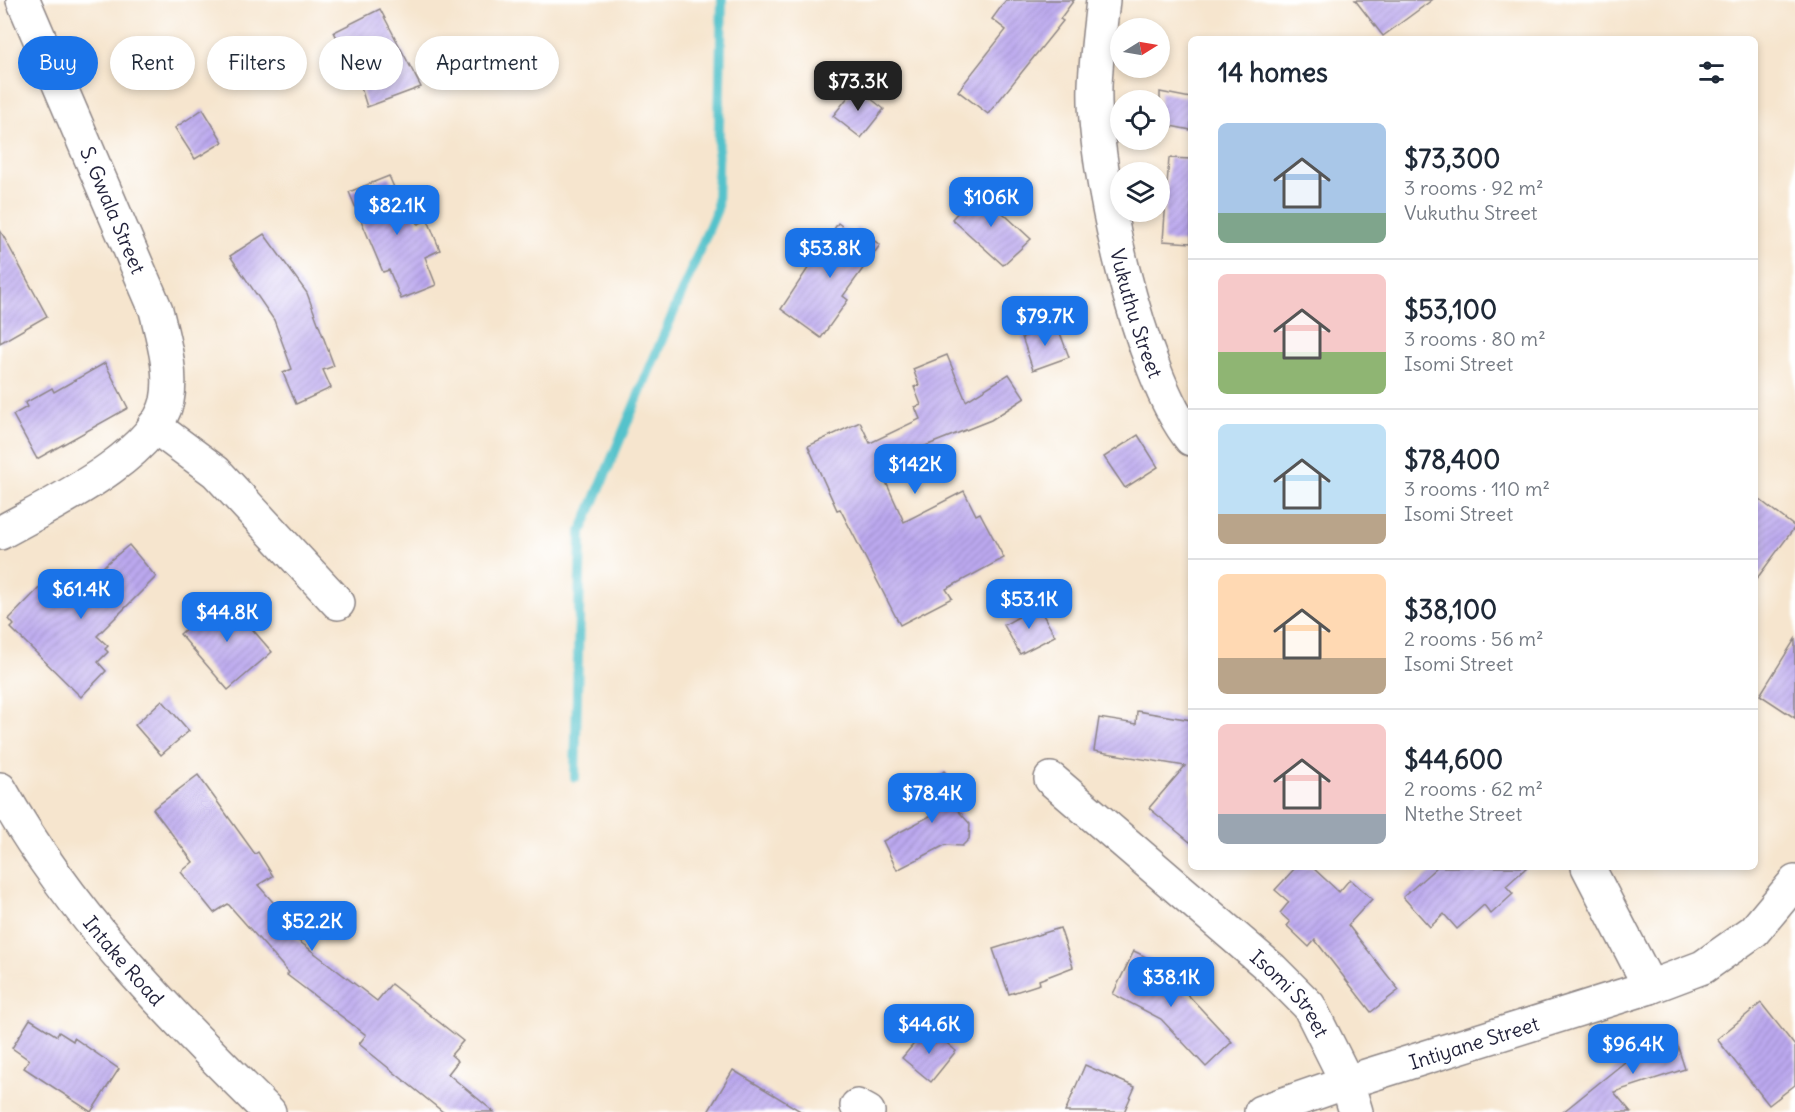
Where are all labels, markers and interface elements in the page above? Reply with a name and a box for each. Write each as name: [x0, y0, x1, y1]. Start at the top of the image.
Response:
north arrow: [1110, 18, 1170, 78]
map controls: [1110, 18, 1170, 222]
chip: Buy: [18, 36, 98, 90]
chip: Rent: [110, 36, 195, 90]
chip: Filters: [207, 36, 307, 90]
chip: New: [319, 36, 403, 90]
chip: Apartment: [415, 36, 559, 90]
text: 14 homes: [1218, 56, 1328, 89]
icon: filters: [1695, 56, 1728, 89]
pin: $73.3K: [809, 61, 907, 112]
text: $73.3K: [828, 68, 888, 93]
button: locate: [1110, 90, 1170, 150]
text: $73,300: [1404, 142, 1500, 175]
street label: S. Gwala Street: [75, 143, 151, 278]
icon: home: [1266, 147, 1338, 219]
button: layers: [1110, 162, 1170, 222]
text: 3 rooms · 92 m²: [1404, 175, 1543, 200]
pin: $106K: [949, 177, 1033, 228]
text: $106K: [963, 184, 1019, 209]
pin: $82.1K: [348, 185, 446, 236]
text: $82.1K: [368, 192, 426, 217]
text: Vukuthu Street: [1404, 200, 1537, 225]
pin: $53.8K: [781, 228, 879, 279]
text: $53.8K: [799, 235, 861, 260]
street label: Vukuthu Street: [1106, 246, 1169, 381]
text: $53,100: [1404, 293, 1497, 326]
pin: $79.7K: [996, 296, 1094, 347]
icon: home: [1266, 298, 1338, 370]
text: $79.7K: [1016, 303, 1074, 328]
text: 3 rooms · 80 m²: [1404, 326, 1546, 351]
text: Isomi Street: [1404, 351, 1513, 376]
text: $78,400: [1404, 443, 1500, 476]
pin: $142K: [873, 444, 957, 495]
icon: home: [1266, 448, 1338, 520]
text: $142K: [888, 451, 942, 476]
text: 3 rooms · 110 m²: [1404, 476, 1550, 501]
text: Isomi Street: [1404, 501, 1513, 526]
pin: $61.4K: [32, 569, 130, 620]
text: $61.4K: [52, 576, 110, 601]
pin: $53.1K: [980, 579, 1078, 630]
text: $53.1K: [1000, 586, 1058, 611]
pin: $44.8K: [178, 592, 276, 643]
text: $38,100: [1404, 593, 1497, 626]
icon: home: [1266, 598, 1338, 670]
text: $44.8K: [196, 599, 258, 624]
text: 2 rooms · 56 m²: [1404, 626, 1544, 651]
text: Isomi Street: [1404, 651, 1513, 676]
text: $44,600: [1404, 743, 1503, 776]
icon: home: [1266, 748, 1338, 820]
pin: $78.4K: [883, 773, 981, 824]
text: 2 rooms · 62 m²: [1404, 776, 1543, 801]
text: $78.4K: [902, 780, 962, 805]
text: Ntethe Street: [1404, 801, 1522, 826]
pin: $52.2K: [263, 901, 361, 952]
text: $52.2K: [282, 908, 343, 933]
street label: Intake Road: [78, 910, 170, 1011]
street label: Isomi Street: [1246, 944, 1335, 1041]
pin: $38.1K: [1122, 957, 1220, 1008]
text: $38.1K: [1142, 964, 1200, 989]
pin: $44.6K: [880, 1004, 978, 1055]
street label: Intiyane Street: [1406, 1010, 1542, 1074]
text: $44.6K: [898, 1011, 960, 1036]
pin: $96.4K: [1584, 1024, 1682, 1075]
text: $96.4K: [1602, 1031, 1664, 1056]

